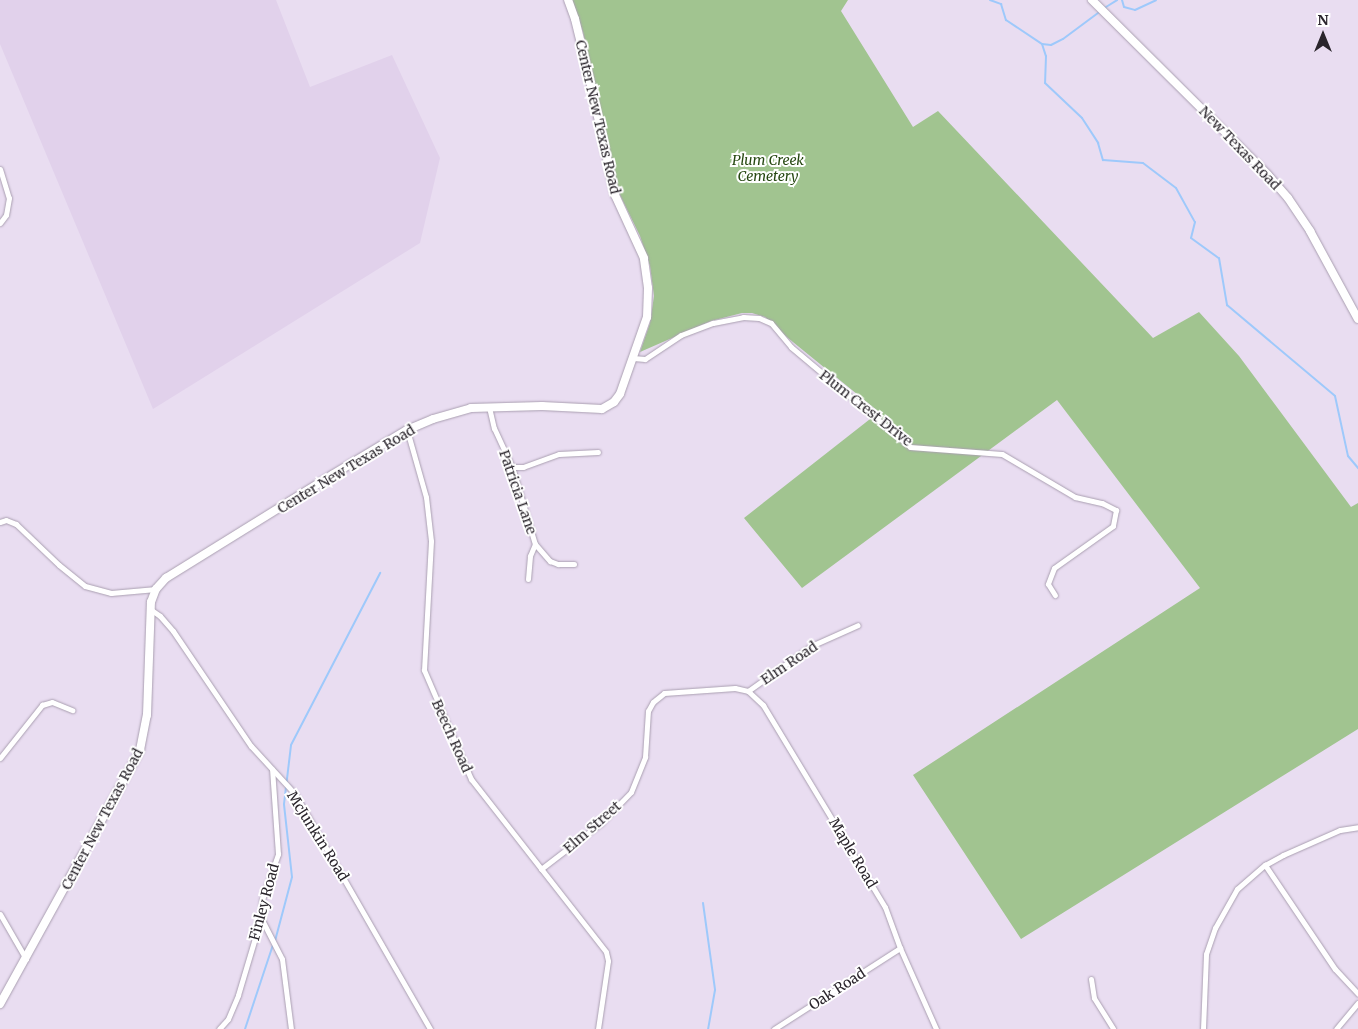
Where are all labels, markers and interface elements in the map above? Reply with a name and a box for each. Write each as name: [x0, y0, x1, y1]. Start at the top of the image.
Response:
north arrow: [1298, 10, 1348, 60]
text: N: [1317, 11, 1329, 29]
street label: Center New Texas Road: [572, 38, 624, 196]
street label: New Texas Road: [1196, 103, 1284, 193]
park label: Plum Creek Cemetery: [732, 152, 804, 184]
street label: Plum Crest Drive: [816, 367, 916, 449]
street label: Center New Texas Road: [274, 421, 418, 517]
street label: Patricia Lane: [496, 448, 540, 536]
street label: Elm Road: [758, 638, 820, 688]
street label: Beech Road: [428, 697, 476, 775]
street label: Center New Texas Road: [58, 746, 146, 892]
street label: McJunkin Road: [284, 788, 352, 884]
street label: Elm Street: [560, 797, 624, 857]
street label: Maple Road: [826, 815, 880, 891]
street label: Finley Road: [246, 862, 282, 942]
street label: Oak Road: [806, 965, 868, 1013]

